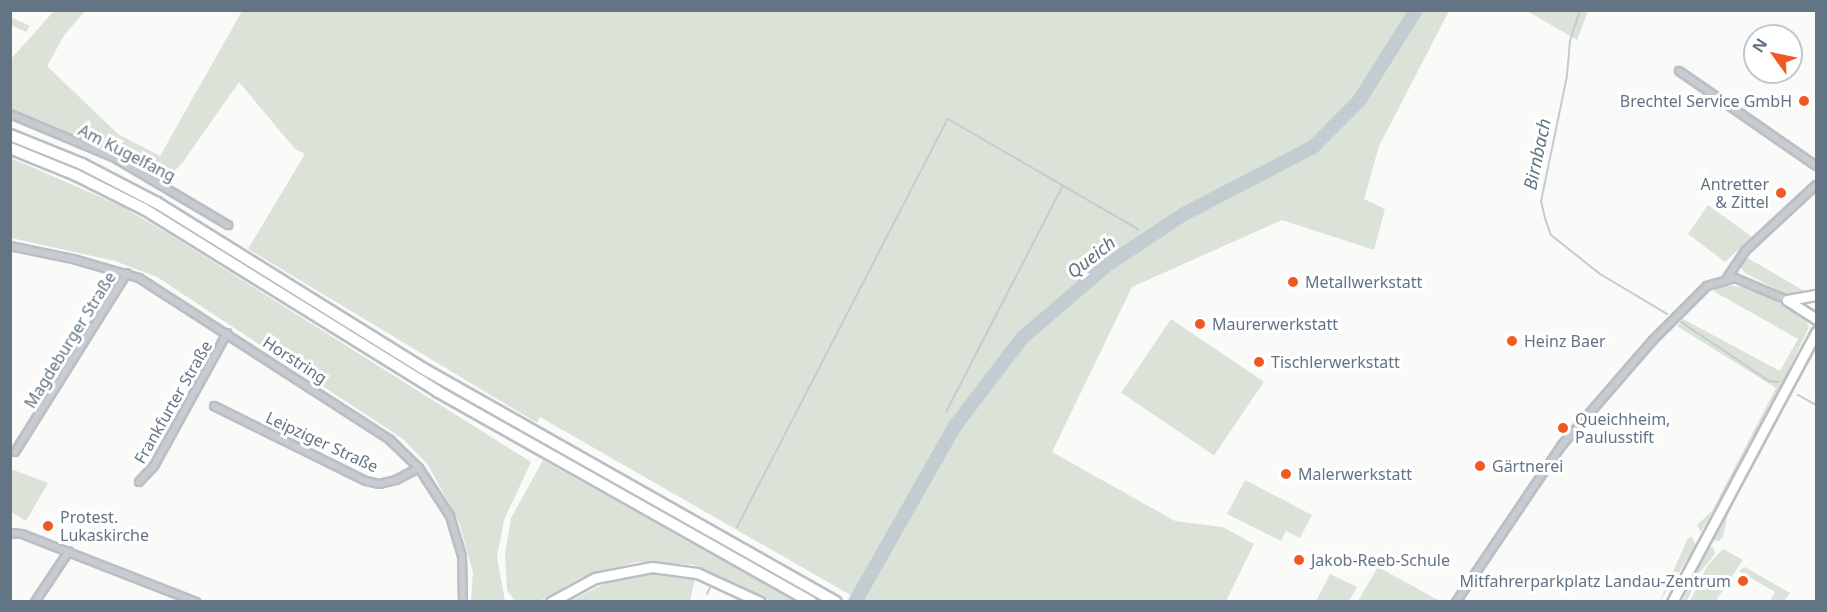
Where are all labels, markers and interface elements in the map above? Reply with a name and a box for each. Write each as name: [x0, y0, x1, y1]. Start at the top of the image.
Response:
north arrow: [1743, 24, 1803, 84]
text: N: [1747, 34, 1772, 57]
place label: Brechtel Service GmbH: [1620, 91, 1792, 111]
marker: Brechtel Service GmbH: [1797, 94, 1811, 108]
water label: Birnbach: [1519, 116, 1555, 192]
street label: Am Kugelfang: [75, 120, 179, 186]
place label: Antretter & Zittel: [1701, 174, 1769, 212]
marker: Antretter & Zittel: [1774, 186, 1788, 200]
water label: Queich: [1062, 231, 1120, 283]
street label: Magdeburger Straße: [20, 268, 120, 412]
place label: Metallwerkstatt: [1305, 272, 1422, 292]
marker: Metallwerkstatt: [1286, 275, 1300, 289]
place label: Maurerwerkstatt: [1212, 314, 1338, 334]
marker: Maurerwerkstatt: [1193, 317, 1207, 331]
place label: Heinz Baer: [1524, 331, 1606, 351]
street label: Horstring: [260, 332, 330, 388]
marker: Heinz Baer: [1505, 334, 1519, 348]
street label: Frankfurter Straße: [130, 337, 216, 467]
place label: Tischlerwerkstatt: [1271, 352, 1400, 372]
marker: Tischlerwerkstatt: [1252, 355, 1266, 369]
street label: Leipziger Straße: [263, 408, 381, 476]
place label: Queichheim, Paulusstift: [1575, 409, 1670, 447]
marker: Queichheim, Paulusstift: [1556, 421, 1570, 435]
place label: Gärtnerei: [1492, 456, 1563, 476]
marker: Gärtnerei: [1473, 459, 1487, 473]
place label: Malerwerkstatt: [1298, 464, 1412, 484]
marker: Malerwerkstatt: [1279, 467, 1293, 481]
place label: Protest. Lukaskirche: [60, 507, 149, 545]
marker: Protest. Lukaskirche: [41, 519, 55, 533]
place label: Jakob-Reeb-Schule: [1311, 550, 1450, 570]
marker: Jakob-Reeb-Schule: [1292, 553, 1306, 567]
place label: Mitfahrerparkplatz Landau-Zentrum: [1460, 571, 1731, 591]
marker: Mitfahrerparkplatz Landau-Zentrum: [1736, 574, 1750, 588]

